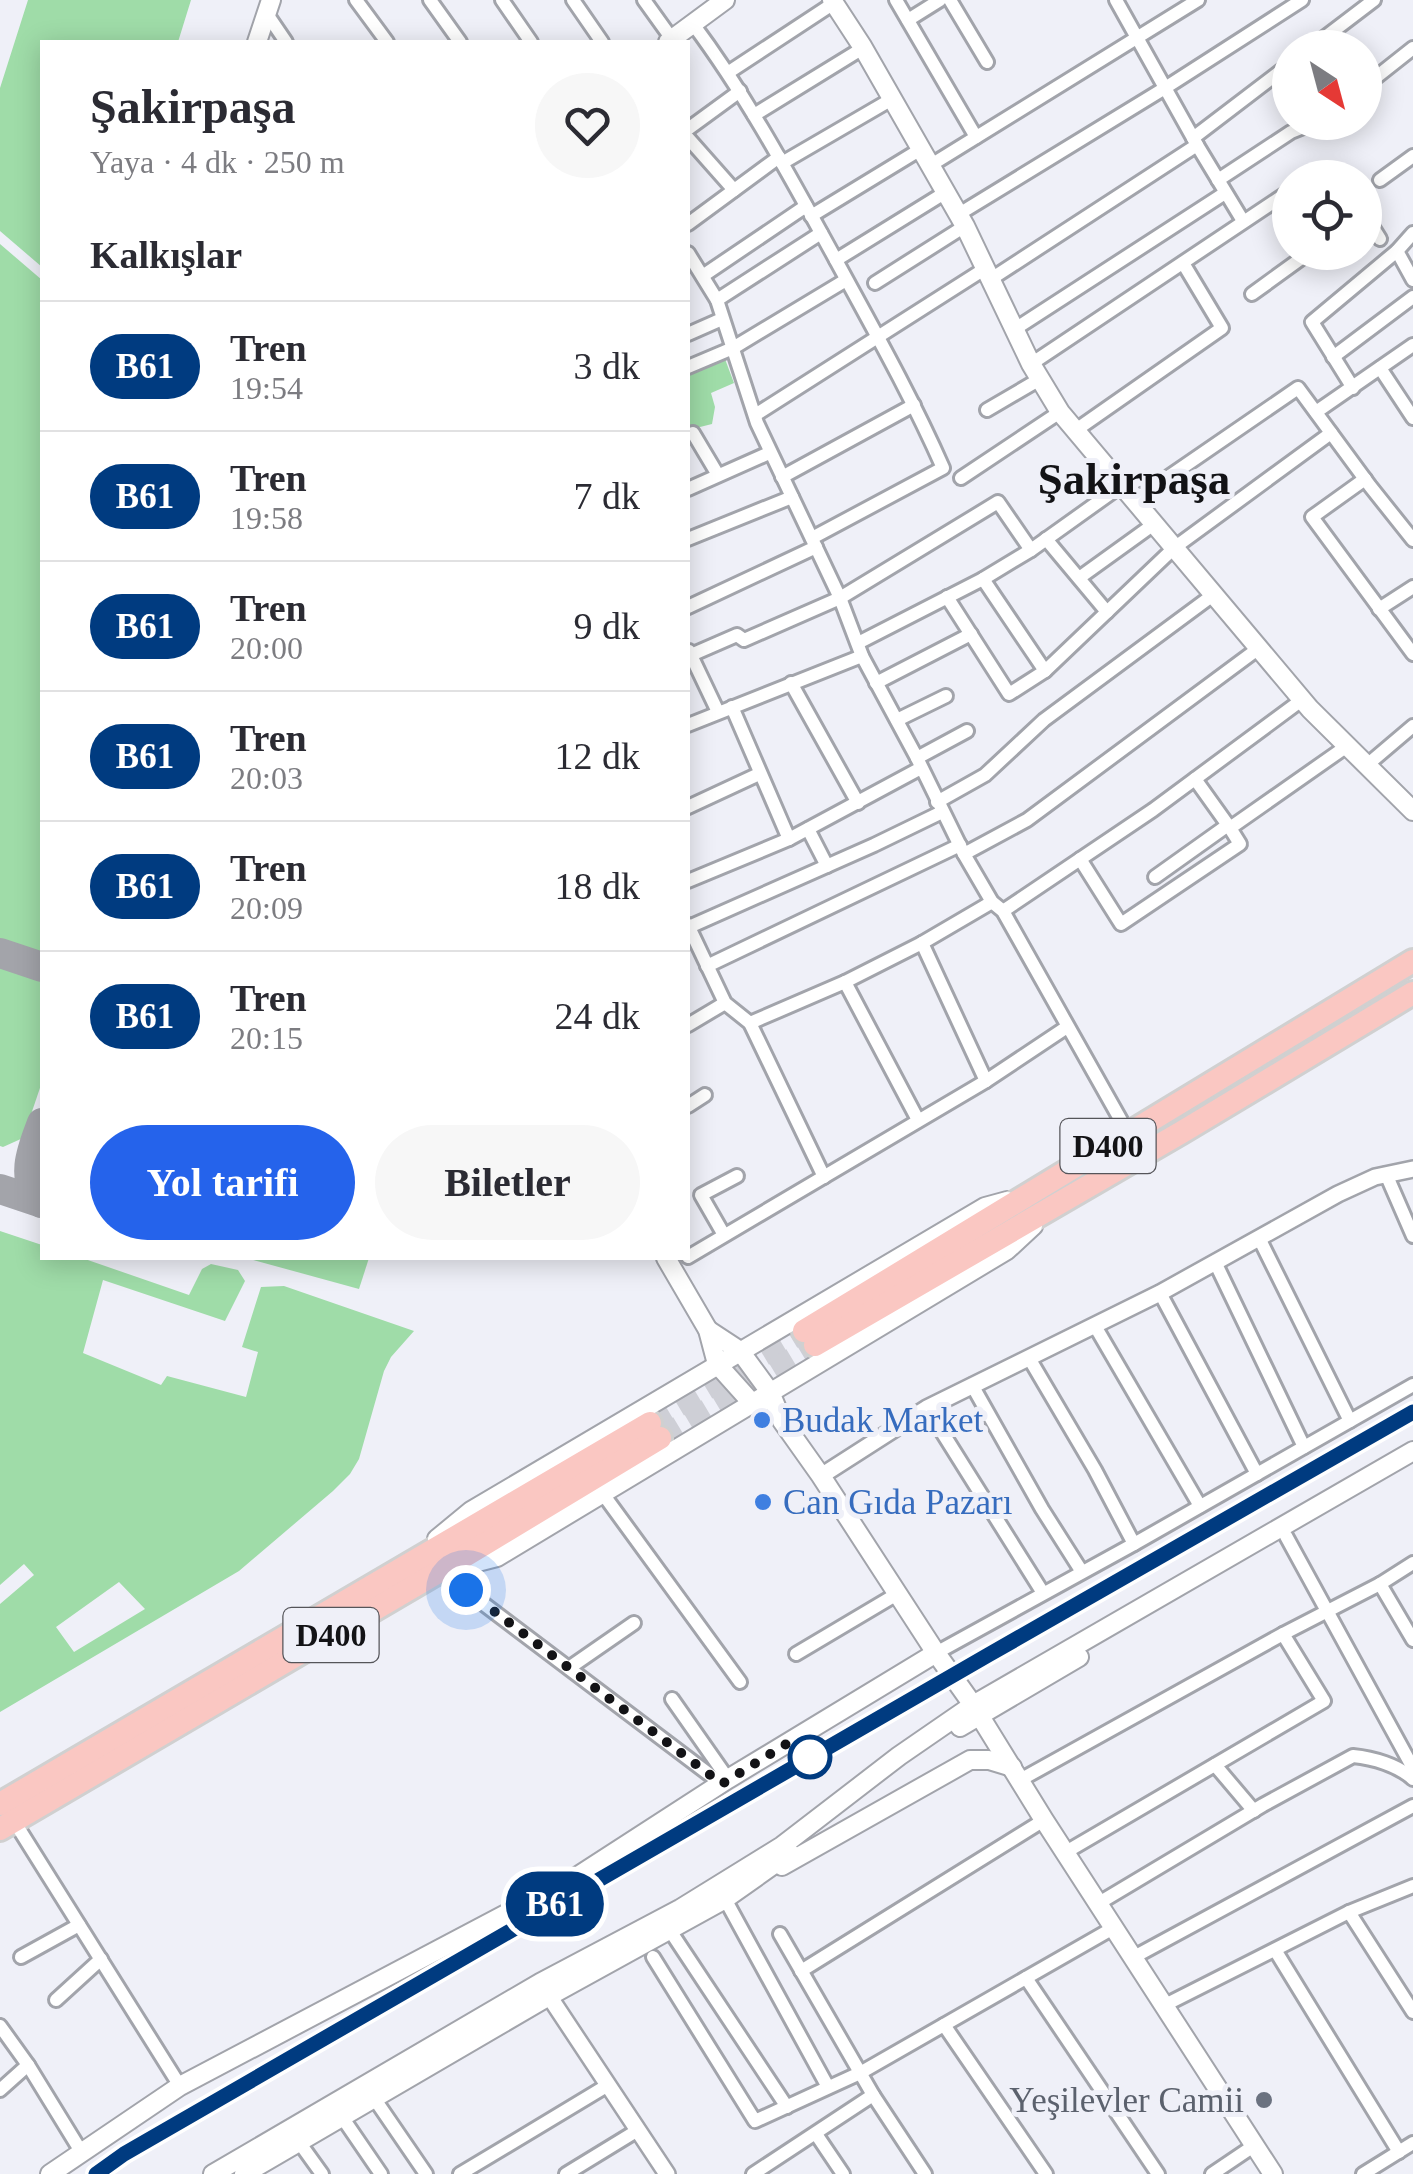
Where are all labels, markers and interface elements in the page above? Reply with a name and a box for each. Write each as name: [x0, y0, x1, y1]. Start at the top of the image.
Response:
north arrow: [1272, 30, 1382, 140]
map controls: [1272, 30, 1382, 270]
button: heart: [535, 73, 640, 178]
text: Şakirpaşa: [90, 80, 295, 133]
text: Yaya · 4 dk · 250 m: [90, 144, 345, 180]
button: locate: [1272, 160, 1382, 270]
text: Kalkışlar: [90, 234, 242, 276]
text: Tren: [230, 327, 307, 369]
text: 3 dk: [574, 345, 640, 387]
text: B61: [116, 347, 174, 386]
text: 19:54: [230, 370, 303, 406]
district label: Şakirpaşa: [1038, 454, 1230, 504]
text: Tren: [230, 457, 307, 499]
text: 7 dk: [574, 475, 640, 517]
text: B61: [116, 477, 174, 516]
text: 19:58: [230, 500, 303, 536]
text: Tren: [230, 587, 307, 629]
text: 9 dk: [574, 605, 640, 647]
text: B61: [116, 607, 174, 646]
text: 20:00: [230, 630, 303, 666]
text: Tren: [230, 717, 307, 759]
text: 12 dk: [555, 735, 640, 777]
text: B61: [116, 737, 174, 776]
text: 20:03: [230, 760, 303, 796]
text: Tren: [230, 847, 307, 889]
text: 18 dk: [555, 865, 640, 907]
text: B61: [116, 867, 174, 906]
text: 20:09: [230, 890, 303, 926]
text: Tren: [230, 977, 307, 1019]
text: 24 dk: [555, 995, 640, 1037]
text: B61: [116, 997, 174, 1036]
text: 20:15: [230, 1020, 303, 1056]
road number: D400: [1060, 1119, 1156, 1173]
button: Yol tarifi: [90, 1125, 355, 1240]
button: Biletler: [375, 1125, 640, 1240]
place label: Budak Market: [782, 1401, 983, 1440]
marker: Budak Market: [751, 1409, 773, 1431]
place label: Can Gıda Pazarı: [783, 1483, 1013, 1522]
marker: Can Gıda Pazarı: [752, 1491, 774, 1513]
your location: [441, 1565, 491, 1615]
road number: D400: [284, 1608, 378, 1662]
unlabelled marker: [789, 1736, 831, 1778]
line badge: B61: [498, 1872, 612, 1936]
text: B61: [526, 1885, 584, 1924]
place label: Yeşilevler Camii: [1009, 2081, 1244, 2120]
marker: Yeşilevler Camii: [1253, 2089, 1275, 2111]

